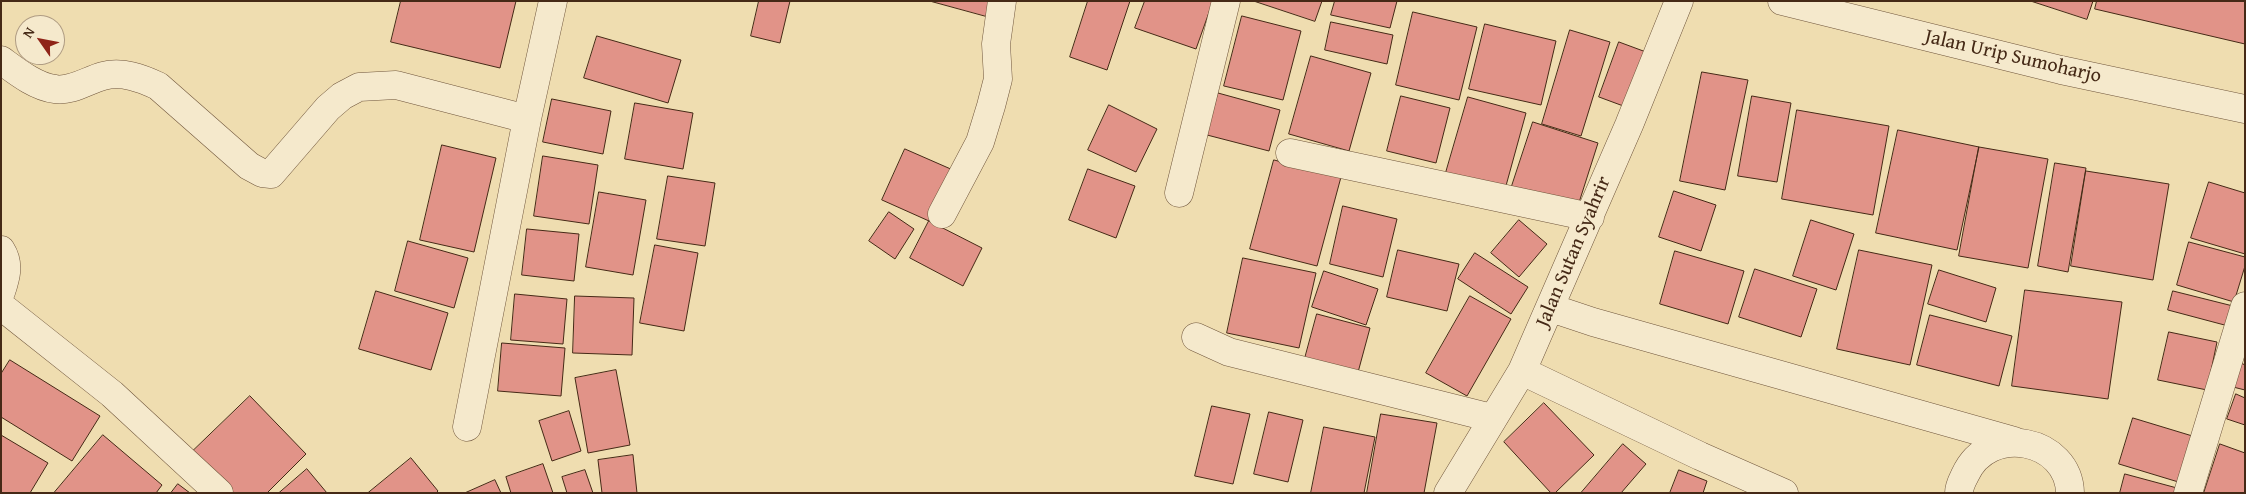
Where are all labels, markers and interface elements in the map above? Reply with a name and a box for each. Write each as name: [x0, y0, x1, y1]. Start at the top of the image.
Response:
north arrow: [15, 15, 65, 65]
text: N: [17, 23, 39, 42]
street label: Jalan Urip Sumoharjo: [1922, 25, 2104, 89]
street label: Jalan Sutan Syahrir: [1531, 173, 1617, 331]

